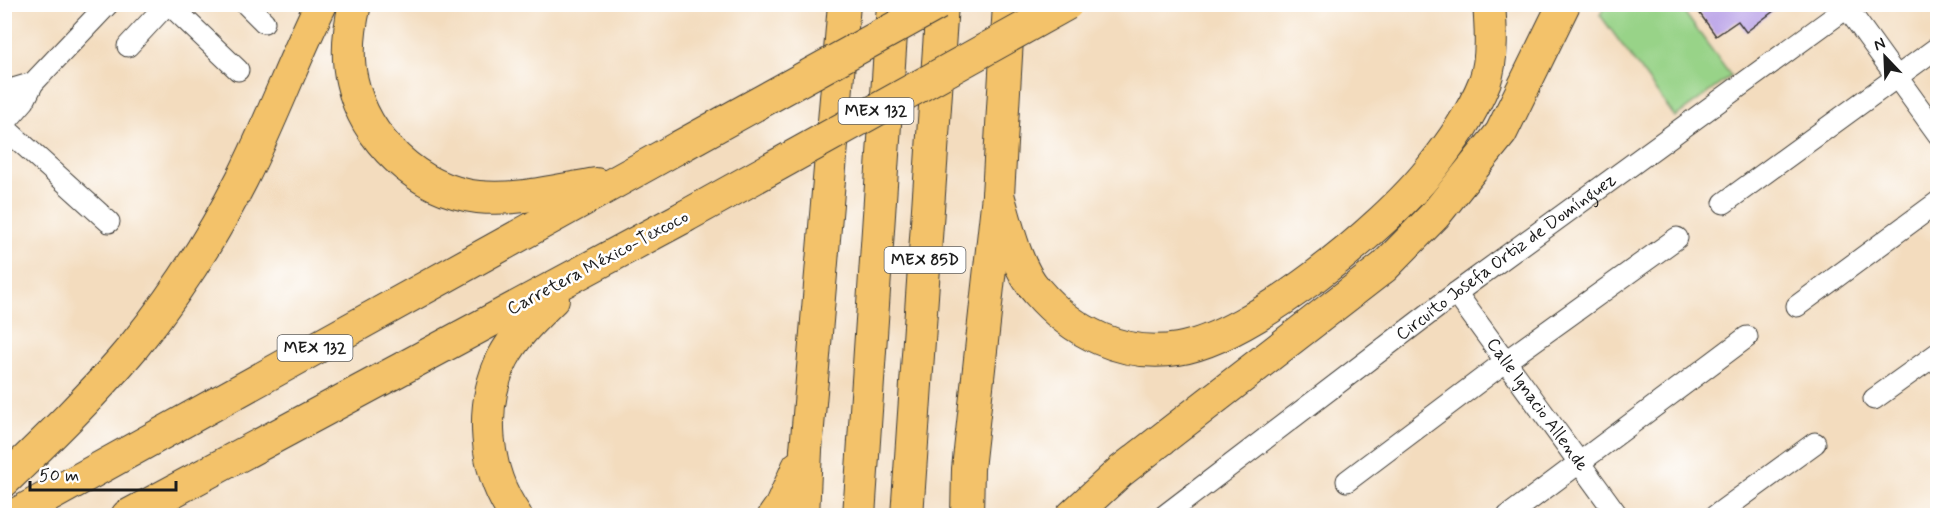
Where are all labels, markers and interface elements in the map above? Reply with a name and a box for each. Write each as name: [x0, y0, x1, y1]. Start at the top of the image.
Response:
north arrow: [1855, 27, 1915, 87]
text: N: [1871, 33, 1889, 56]
road number: MEX 132: [838, 98, 914, 124]
street label: Circuito Josefa Ortiz de Domínguez: [1391, 168, 1621, 347]
street label: Carretera México-Texcoco: [503, 205, 693, 321]
road number: MEX 85D: [884, 247, 966, 273]
street label: Calle Ignacio Allende: [1481, 333, 1594, 476]
road number: MEX 132: [278, 335, 352, 361]
scale bar: [30, 454, 176, 492]
text: 50 m: [39, 464, 79, 488]

